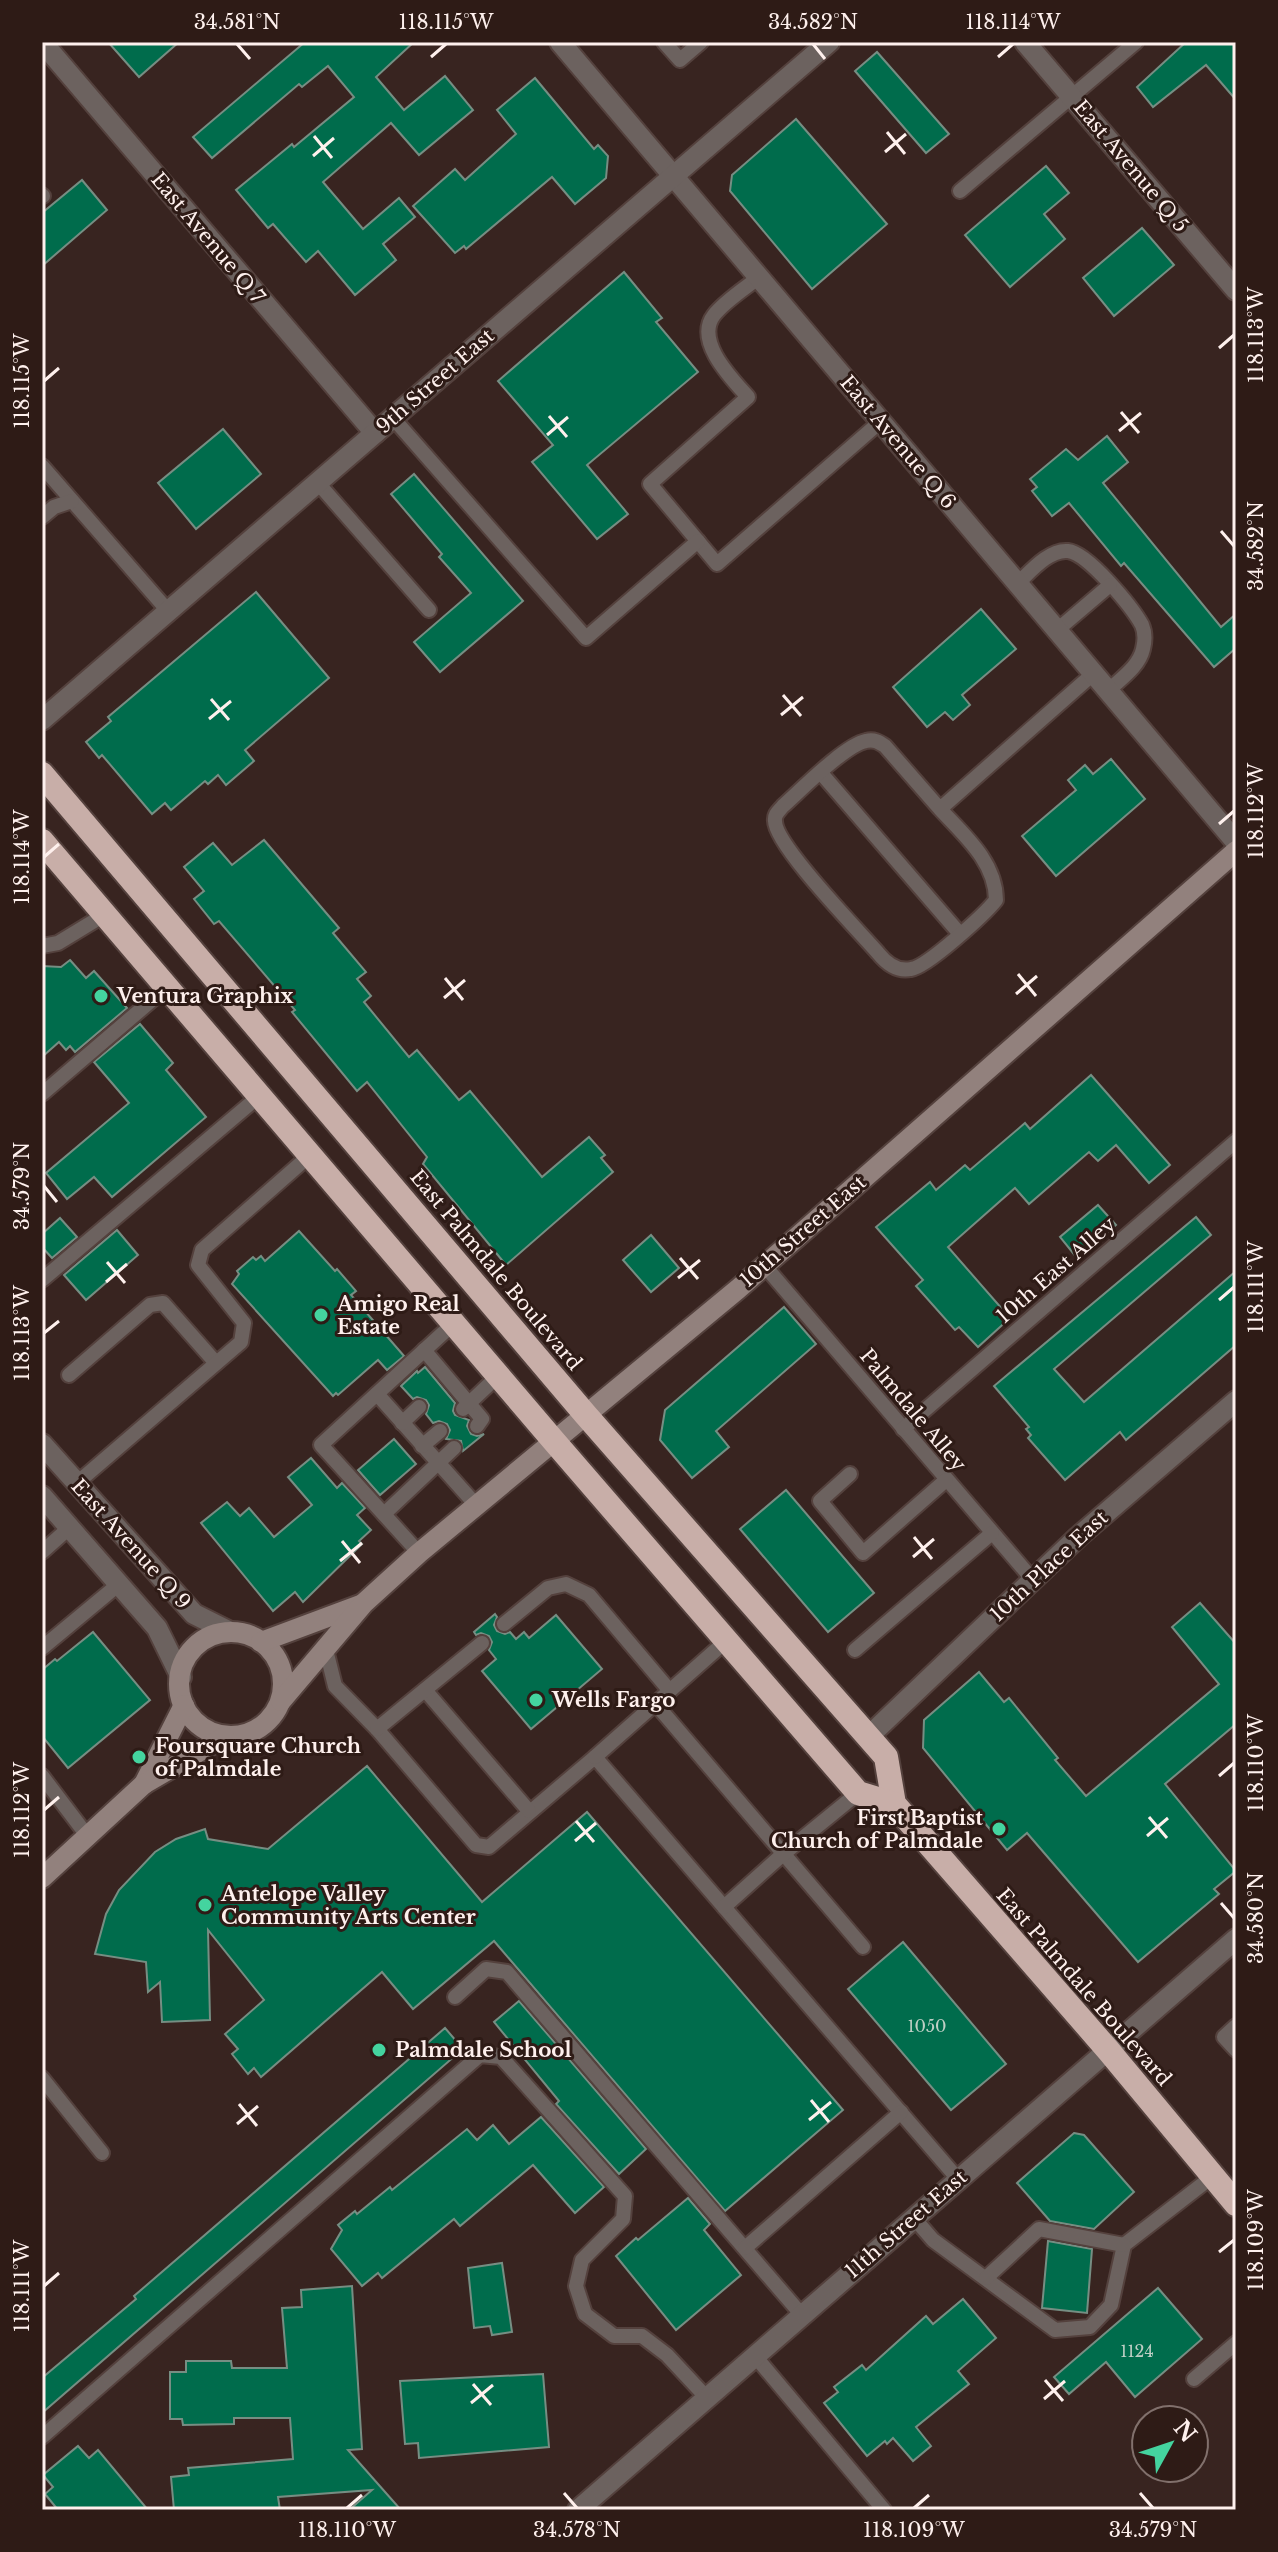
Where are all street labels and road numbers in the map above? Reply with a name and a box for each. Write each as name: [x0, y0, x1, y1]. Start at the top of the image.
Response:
street label: East Avenue Q 5: [1069, 95, 1193, 237]
street label: East Avenue Q 7: [146, 168, 270, 309]
street label: 9th Street East: [371, 323, 499, 439]
street label: East Avenue Q 6: [835, 370, 961, 514]
street label: East Palmdale Boulevard: [405, 1165, 587, 1375]
street label: 10th Street East: [735, 1170, 871, 1292]
street label: 10th East Alley: [992, 1212, 1121, 1328]
street label: Palmdale Alley: [855, 1344, 971, 1476]
street label: East Avenue Q 9: [66, 1474, 196, 1614]
street label: 10th Place East: [985, 1505, 1113, 1627]
street label: East Palmdale Boulevard: [992, 1883, 1176, 2091]
street label: 11th Street East: [840, 2164, 972, 2283]

